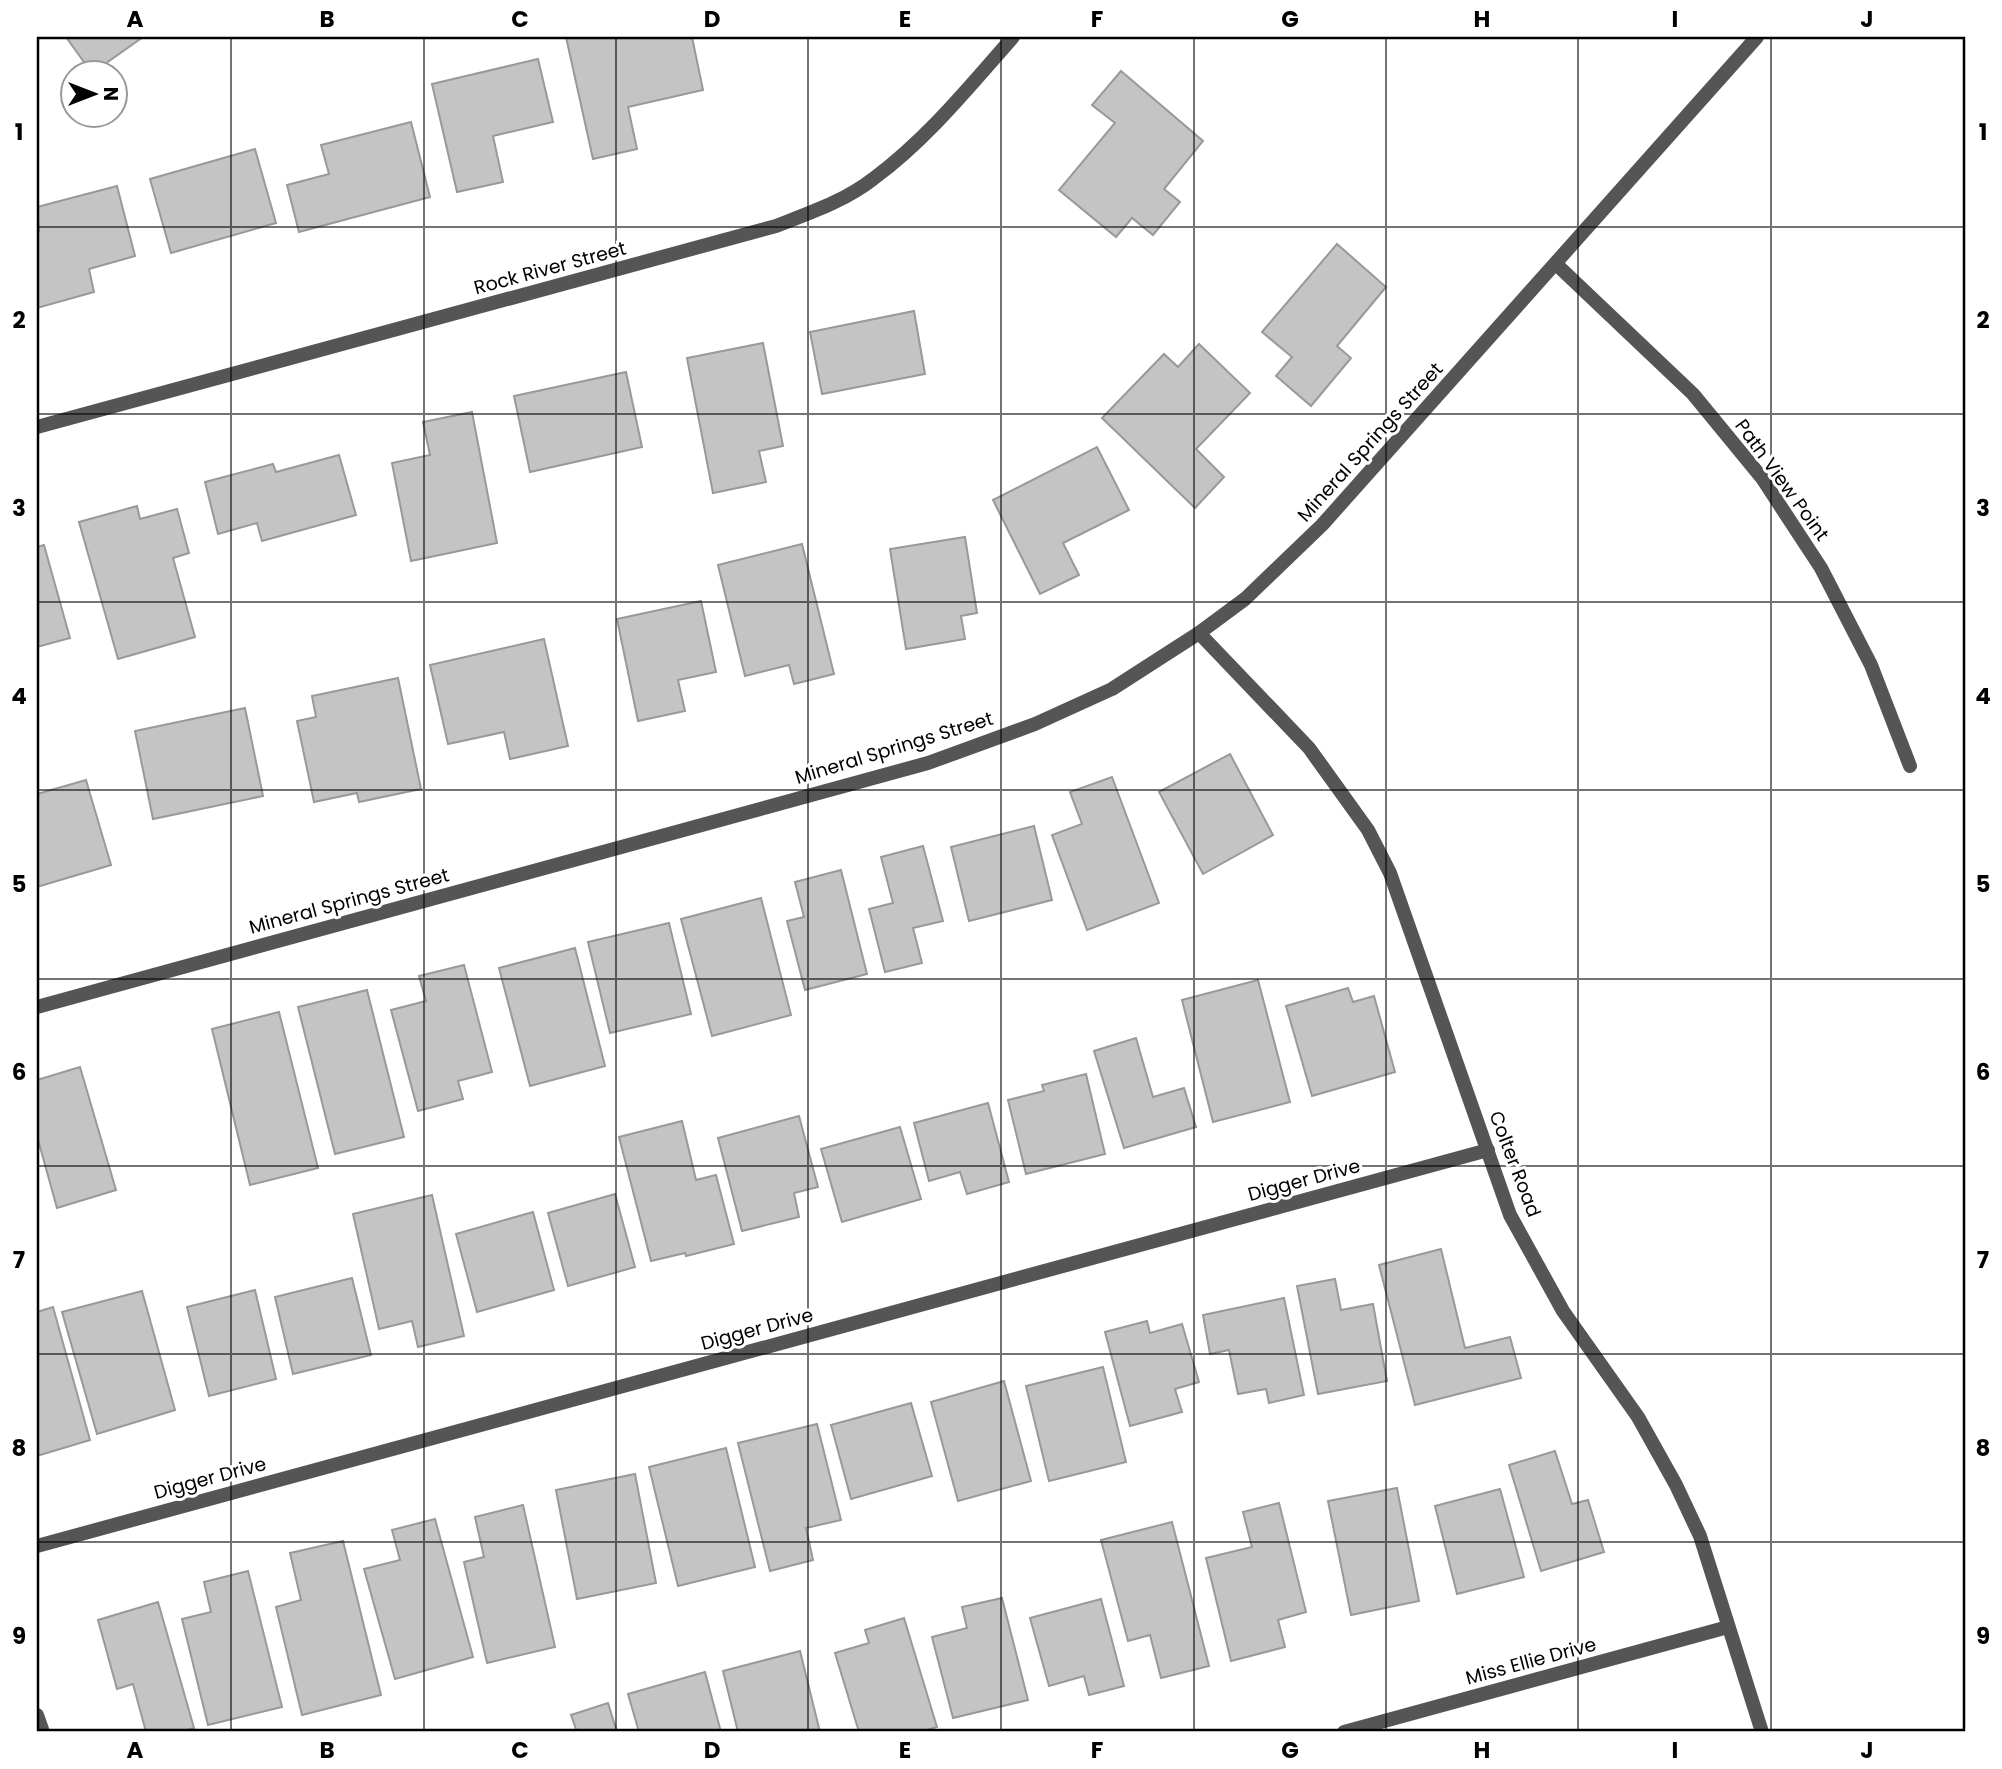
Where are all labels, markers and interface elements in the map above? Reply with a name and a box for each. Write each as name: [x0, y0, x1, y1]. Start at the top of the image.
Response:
text: A: [127, 3, 144, 35]
text: B: [319, 3, 335, 35]
text: C: [511, 3, 529, 35]
text: D: [704, 3, 720, 35]
text: E: [899, 3, 911, 35]
text: F: [1091, 3, 1103, 35]
text: G: [1281, 3, 1299, 35]
text: H: [1474, 3, 1490, 35]
text: I: [1672, 3, 1678, 35]
text: J: [1860, 3, 1874, 35]
north arrow: [60, 60, 130, 130]
text: N: [97, 87, 124, 101]
text: 1: [15, 116, 23, 148]
text: 1: [1979, 116, 1987, 148]
street label: Rock River Street: [471, 235, 629, 301]
text: 2: [12, 304, 26, 336]
text: 2: [1976, 304, 1990, 336]
street label: Mineral Springs Street: [1291, 356, 1449, 528]
street label: Path View Point: [1729, 413, 1836, 547]
text: 3: [12, 492, 26, 524]
text: 3: [1976, 492, 1990, 524]
text: 4: [11, 680, 27, 712]
text: 4: [1975, 680, 1991, 712]
street label: Mineral Springs Street: [792, 705, 997, 791]
street label: Mineral Springs Street: [246, 861, 452, 941]
text: 5: [12, 868, 26, 900]
text: 5: [1976, 868, 1990, 900]
text: 6: [12, 1056, 26, 1088]
text: 6: [1976, 1056, 1990, 1088]
street label: Colter Road: [1482, 1107, 1548, 1221]
street label: Digger Drive: [1245, 1152, 1363, 1208]
text: 7: [13, 1244, 25, 1276]
text: 7: [1977, 1244, 1989, 1276]
street label: Digger Drive: [698, 1301, 816, 1357]
text: 8: [12, 1432, 26, 1464]
text: 8: [1976, 1432, 1990, 1464]
street label: Digger Drive: [151, 1450, 269, 1506]
text: 9: [12, 1620, 26, 1652]
text: 9: [1976, 1620, 1990, 1652]
street label: Miss Ellie Drive: [1463, 1631, 1599, 1691]
text: A: [127, 1734, 144, 1766]
text: B: [319, 1734, 335, 1766]
text: C: [511, 1734, 529, 1766]
text: D: [704, 1734, 720, 1766]
text: E: [899, 1734, 911, 1766]
text: F: [1091, 1734, 1103, 1766]
text: G: [1281, 1734, 1299, 1766]
text: H: [1474, 1734, 1490, 1766]
text: I: [1672, 1734, 1678, 1766]
text: J: [1860, 1734, 1874, 1766]

